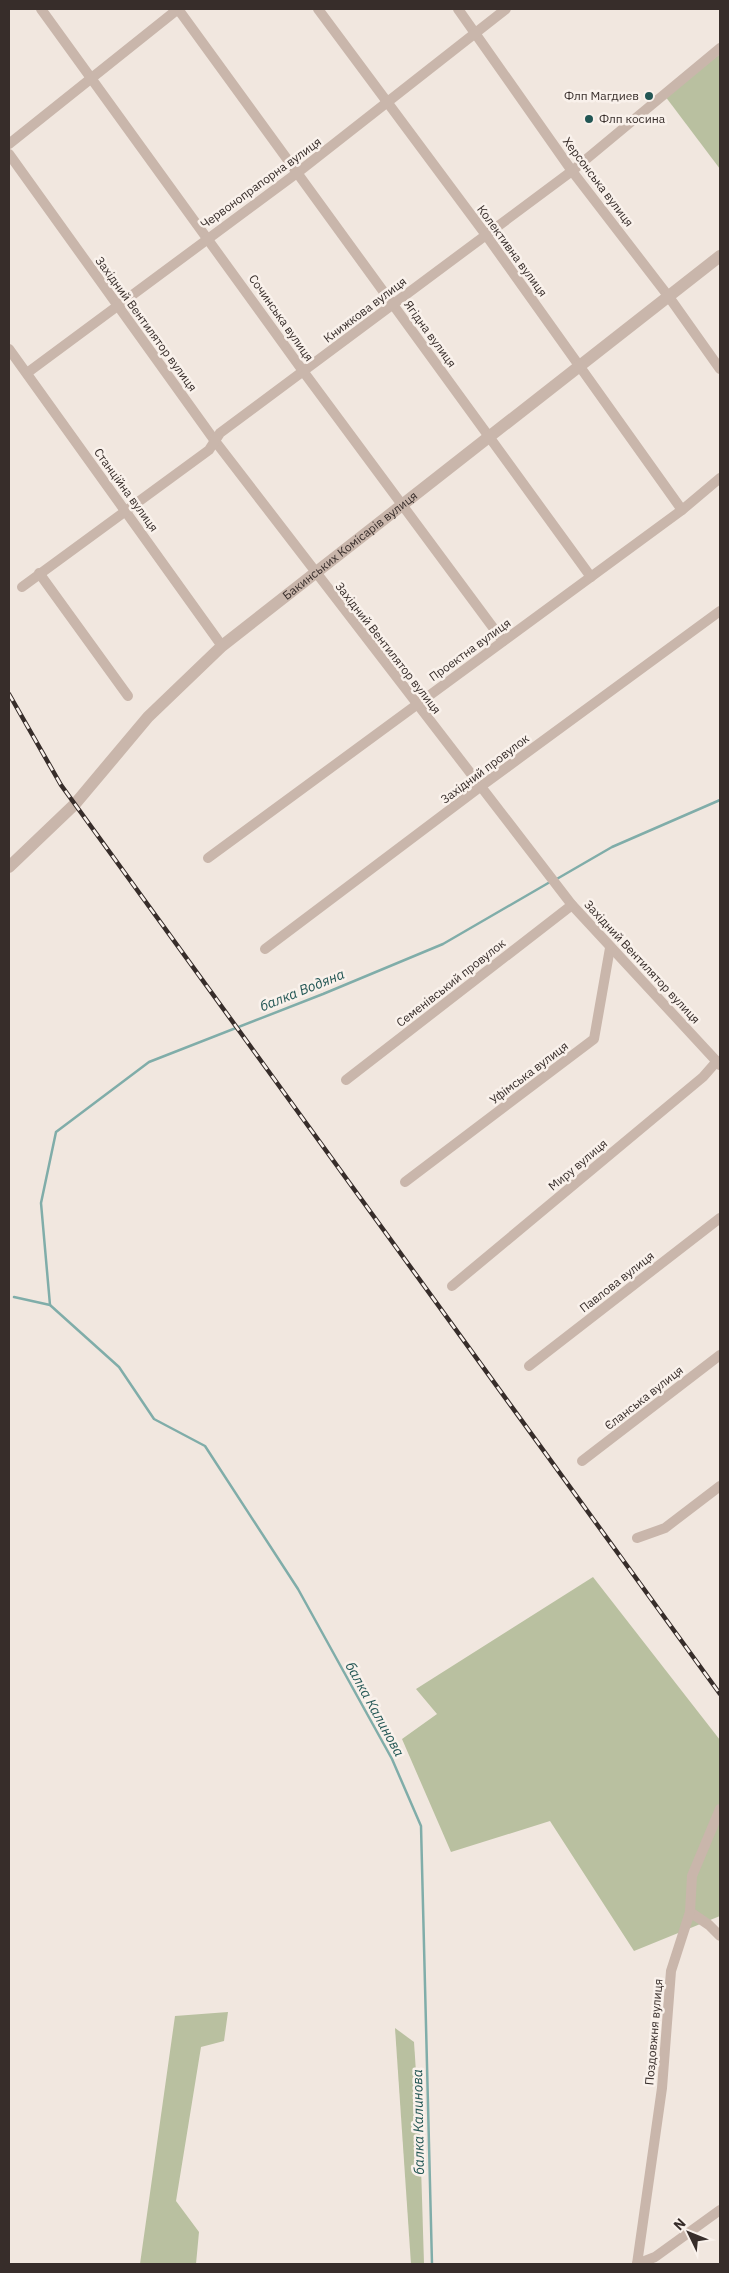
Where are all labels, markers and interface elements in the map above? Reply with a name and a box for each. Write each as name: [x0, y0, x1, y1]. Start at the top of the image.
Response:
place label: Флп Магдиев: [564, 88, 639, 103]
marker: Флп Магдиев: [643, 90, 655, 102]
place label: Флп косина: [599, 111, 666, 126]
marker: Флп косина: [583, 113, 595, 125]
street label: Червонопрапорна вулиця: [197, 134, 324, 231]
street label: Херсонська вулиця: [560, 134, 637, 229]
street label: Колективна вулиця: [474, 202, 551, 300]
street label: Західний Вентилятор вулиця: [92, 253, 200, 394]
street label: Сочинська вулиця: [246, 271, 317, 364]
street label: Книжкова вулиця: [320, 274, 409, 346]
street label: Ягідна вулиця: [401, 297, 460, 370]
street label: Станційна вулиця: [91, 445, 162, 535]
street label: Бакинських Комісарів вулиця: [279, 488, 420, 603]
street label: Західний Вентилятор вулиця: [332, 579, 445, 717]
street label: Проектна вулиця: [426, 615, 513, 684]
street label: Західний провулок: [438, 730, 532, 807]
street label: Західний Вентилятор вулиця: [581, 897, 703, 1026]
street label: Семенівський провулок: [393, 935, 509, 1030]
water label: балка Водяна: [257, 965, 347, 1015]
street label: Уфімська вулиця: [486, 1038, 571, 1107]
street label: Миру вулиця: [545, 1136, 610, 1194]
street label: Павлова вулиця: [576, 1248, 657, 1315]
street label: Єланська вулиця: [601, 1362, 686, 1433]
water label: балка Калинова: [341, 1658, 409, 1760]
street label: Поздовжня вулиця: [641, 1978, 666, 2086]
water label: балка Калинова: [408, 2069, 428, 2175]
north arrow: [664, 2208, 714, 2258]
text: N: [669, 2214, 690, 2234]

